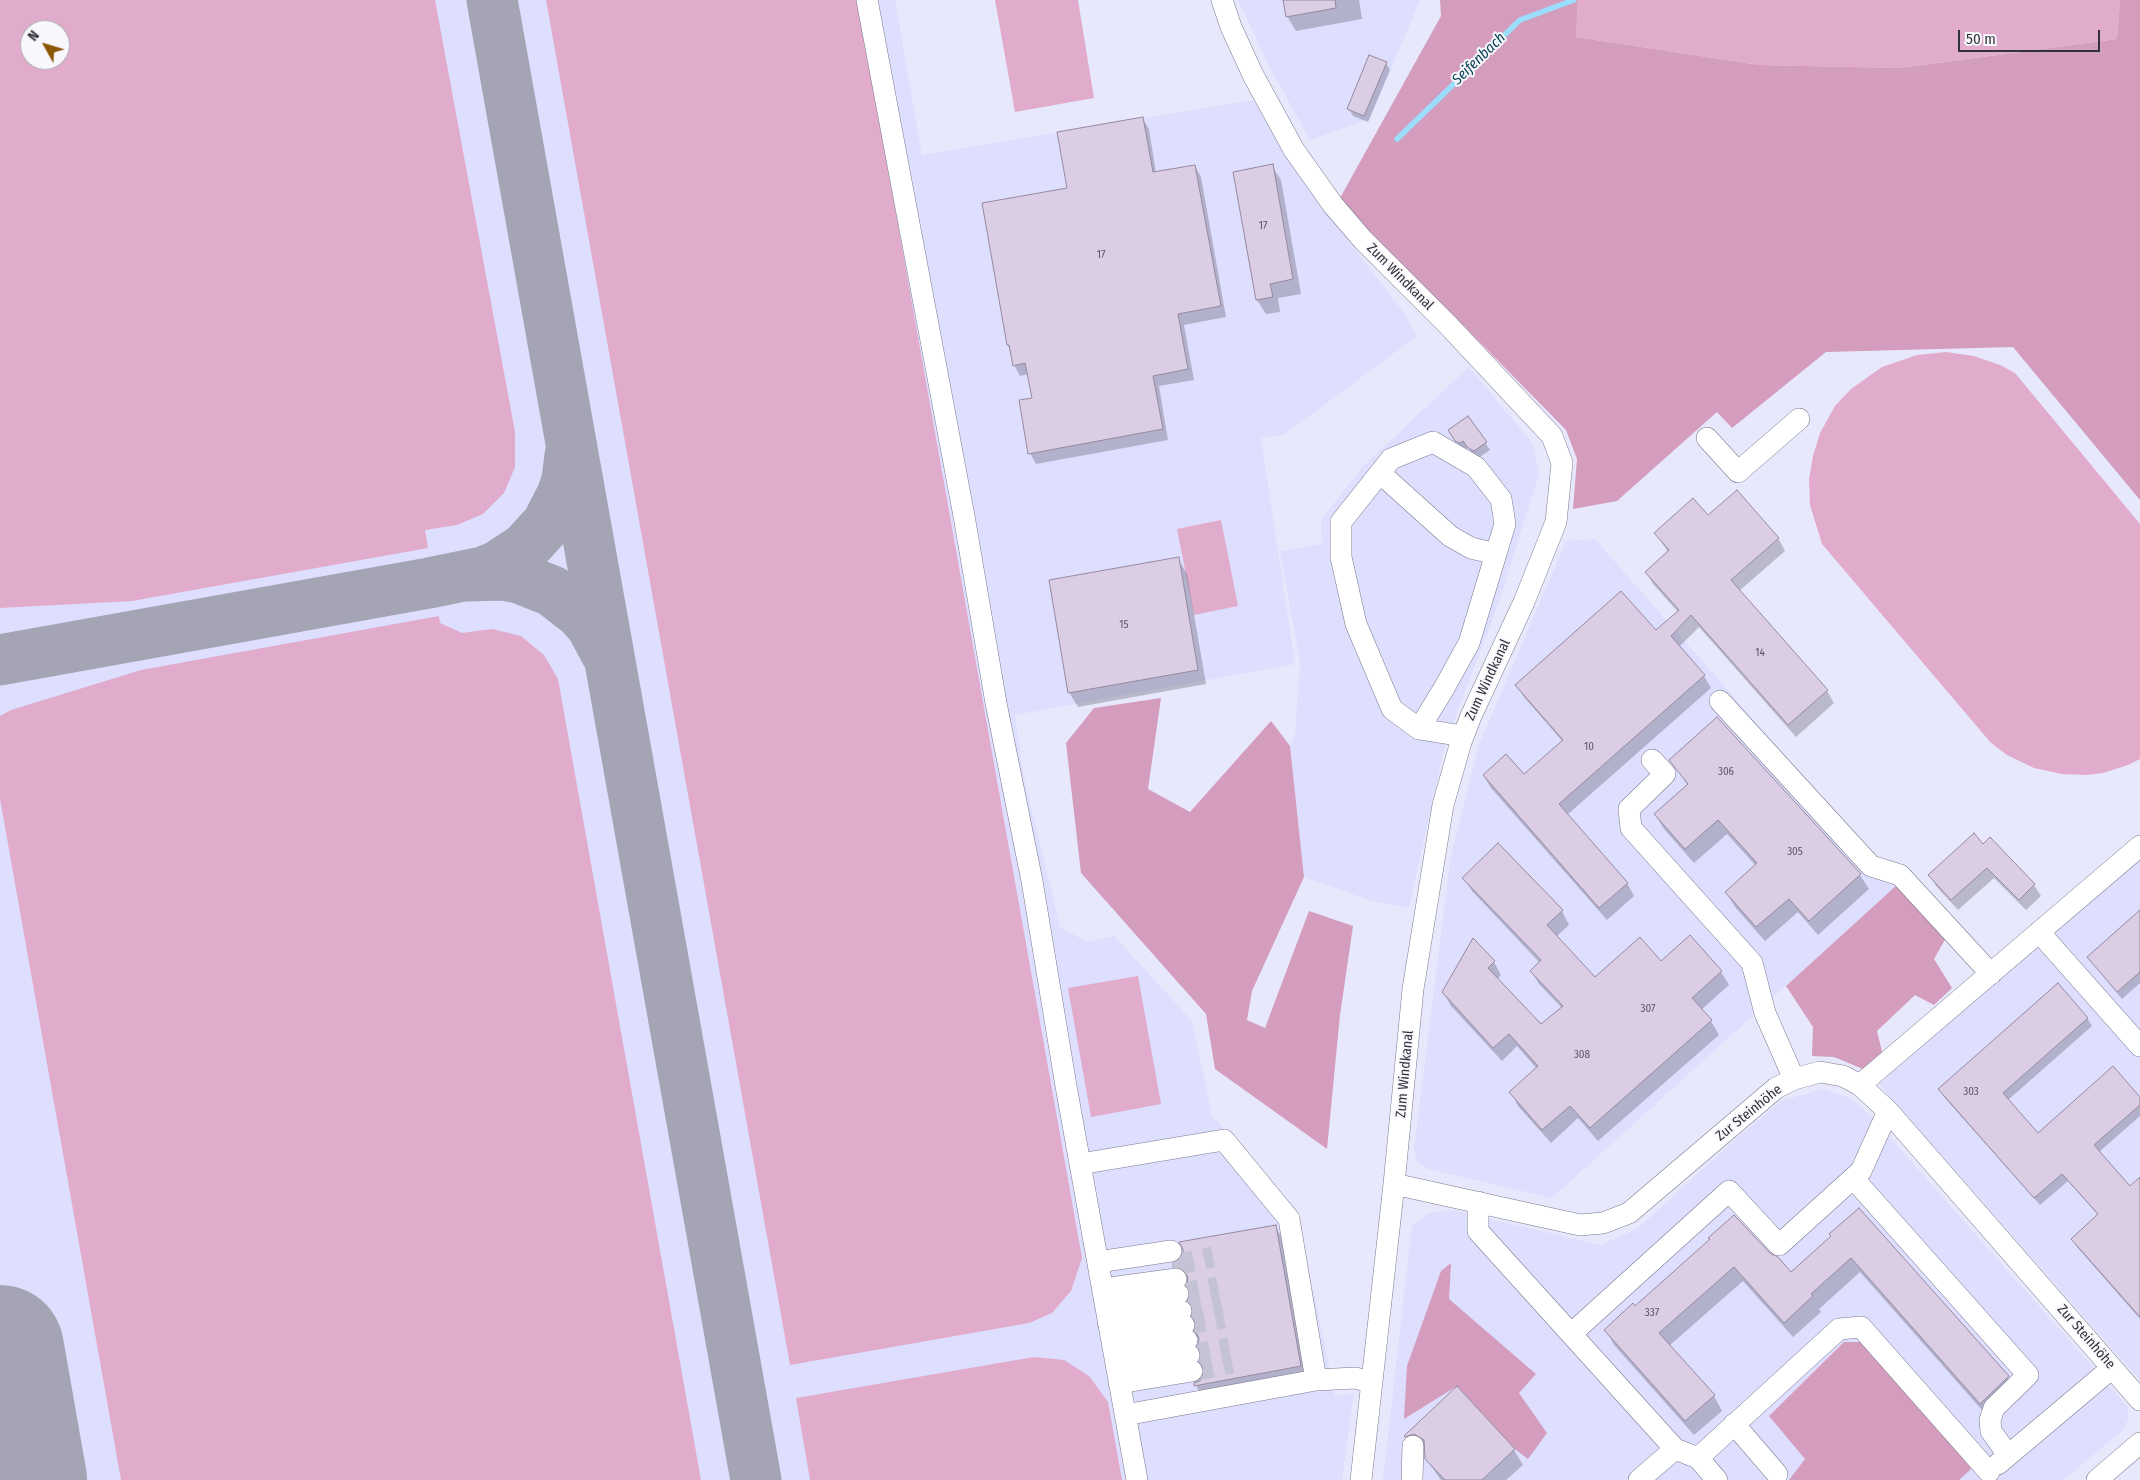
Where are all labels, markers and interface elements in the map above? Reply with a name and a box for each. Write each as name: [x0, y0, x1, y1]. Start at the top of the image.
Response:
north arrow: [20, 20, 70, 70]
scale bar: [1960, 20, 2102, 52]
text: N: [24, 27, 43, 44]
water label: Seifenbach: [1449, 29, 1509, 89]
text: 50 m: [1966, 30, 1996, 48]
house number: 17: [1259, 219, 1267, 233]
street label: Zum Windkanal: [1363, 240, 1437, 314]
house number: 17: [1097, 248, 1105, 262]
house number: 15: [1119, 618, 1129, 632]
street label: Zum Windkanal: [1462, 637, 1514, 723]
house number: 14: [1755, 646, 1765, 660]
house number: 10: [1584, 740, 1594, 754]
house number: 306: [1718, 765, 1734, 779]
house number: 305: [1787, 845, 1803, 859]
house number: 307: [1641, 1002, 1655, 1016]
street label: Zum Windkanal: [1393, 1030, 1417, 1118]
house number: 308: [1574, 1048, 1590, 1062]
street label: Zur Steinhöhe: [1713, 1081, 1785, 1145]
house number: 303: [1963, 1085, 1979, 1099]
street label: Zur Steinhöhe: [2053, 1301, 2119, 1373]
house number: 337: [1645, 1306, 1659, 1320]

